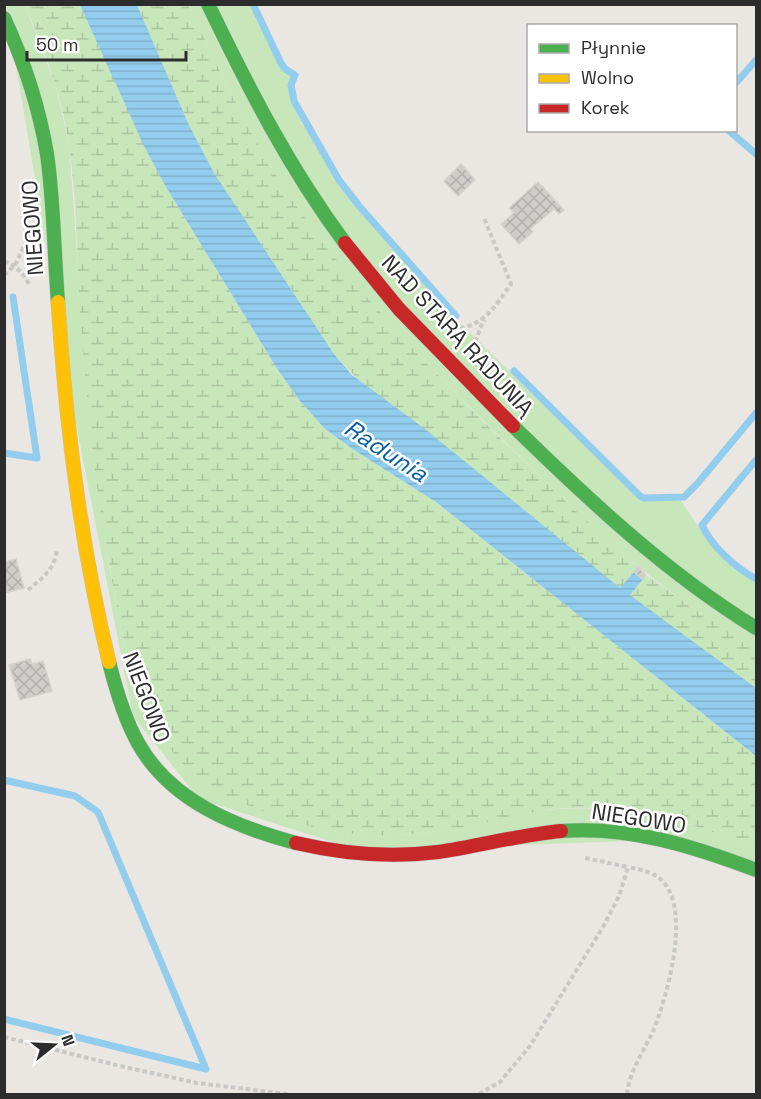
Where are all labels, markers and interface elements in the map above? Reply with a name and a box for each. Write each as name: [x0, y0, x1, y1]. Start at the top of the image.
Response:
scale bar: [27, 24, 186, 62]
legend: [527, 24, 737, 132]
text: 50 m: [36, 33, 78, 56]
text: Płynnie: [581, 36, 646, 59]
text: Wolno: [581, 66, 634, 89]
text: Korek: [581, 96, 630, 119]
street label: NIEGOWO: [15, 180, 49, 276]
street label: NAD STARĄ RADUNIĄ: [376, 248, 541, 422]
water label: Radunia: [339, 412, 434, 489]
street label: NIEGOWO: [117, 648, 177, 746]
street label: NIEGOWO: [590, 797, 688, 839]
north arrow: [24, 1015, 84, 1075]
text: N: [56, 1032, 79, 1049]

